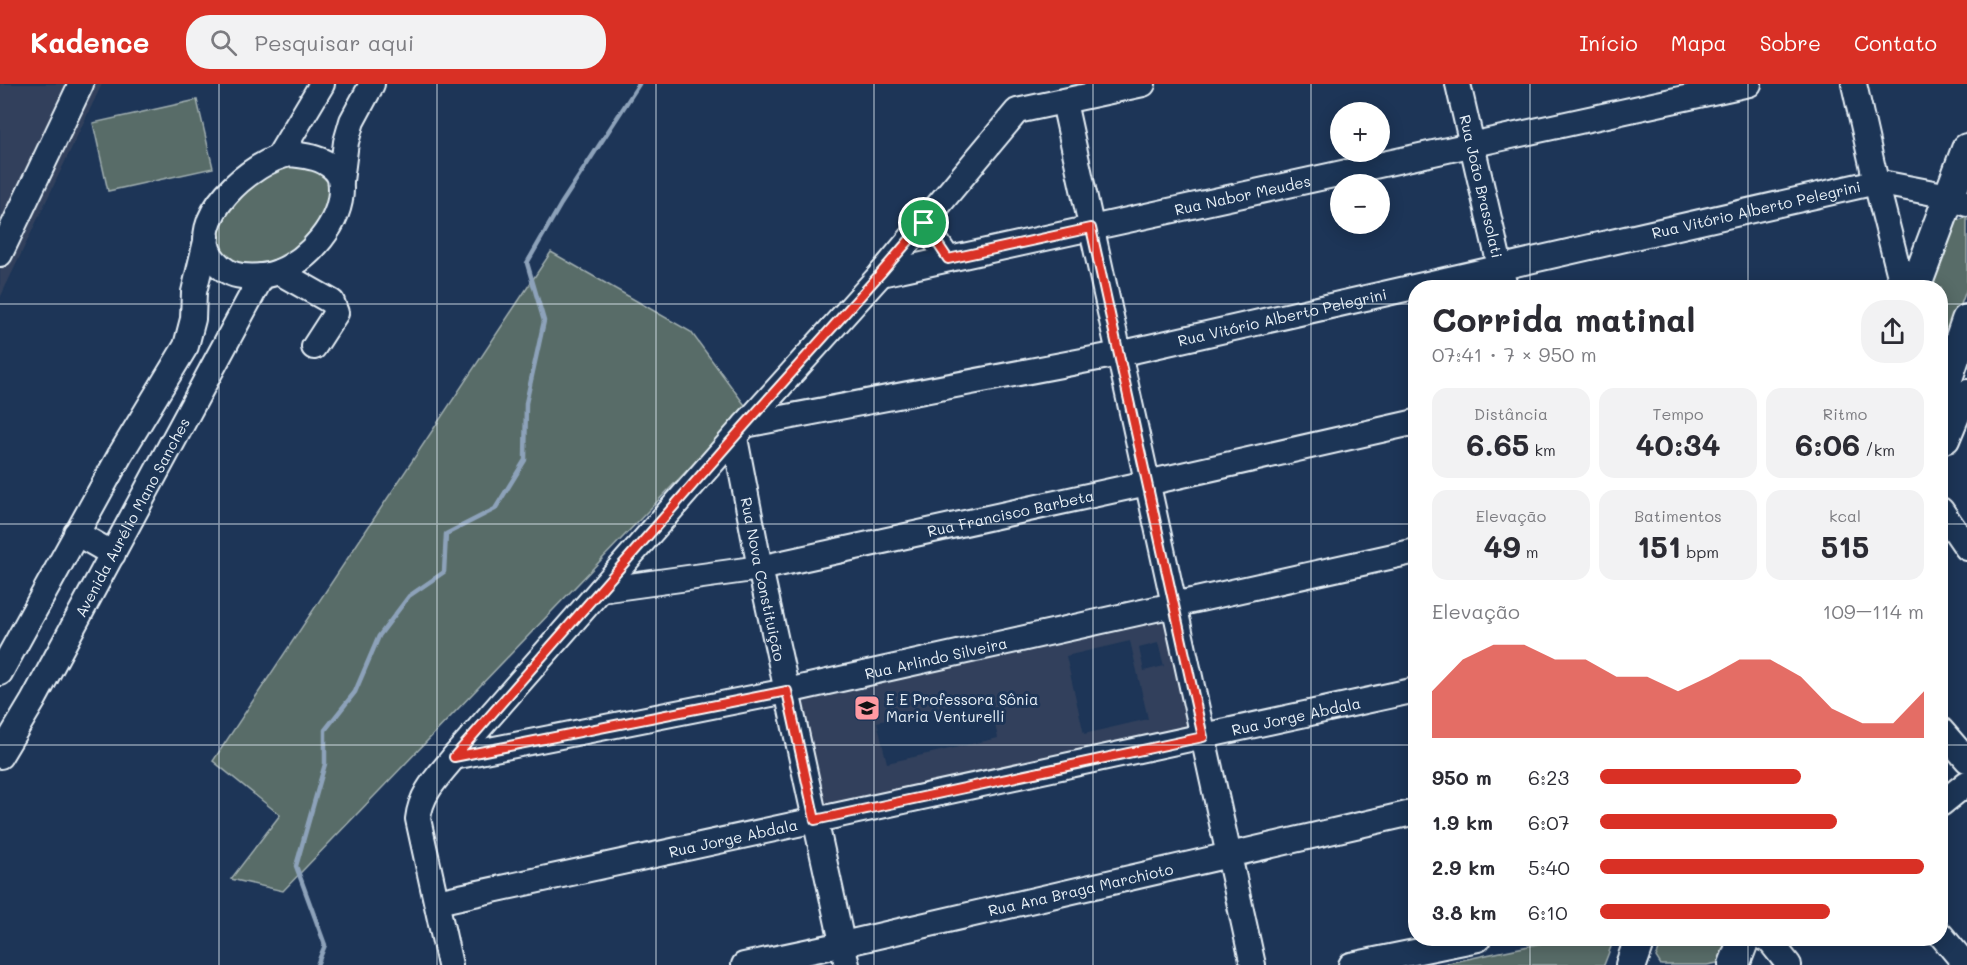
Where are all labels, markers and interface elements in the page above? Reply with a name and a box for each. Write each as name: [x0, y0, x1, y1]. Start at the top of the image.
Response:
search box: [186, 15, 606, 69]
text: Kadence: [30, 24, 150, 60]
icon: search: [207, 26, 240, 59]
text: Pesquisar aqui: [255, 28, 414, 57]
text: Início: [1579, 29, 1638, 56]
text: Mapa: [1671, 29, 1727, 56]
text: Sobre: [1760, 29, 1821, 56]
text: Contato: [1854, 29, 1937, 56]
map controls: [1330, 102, 1390, 234]
button: +: [1330, 102, 1390, 162]
street label: Rua João Brassolati: [1455, 113, 1508, 260]
street label: Rua Nabor Meudes: [1172, 170, 1312, 219]
button: −: [1330, 174, 1390, 234]
street label: Rua Vitório Alberto Pelegrini: [1650, 176, 1863, 243]
pin: [898, 197, 949, 248]
icon: arrive: [907, 206, 940, 239]
street label: Rua Vitório Alberto Pelegrini: [1176, 283, 1389, 350]
text: Corrida matinal: [1432, 297, 1695, 340]
button: share: [1861, 300, 1924, 363]
text: 07:41 · 7 × 950 m: [1432, 341, 1597, 367]
text: Distância: [1474, 403, 1548, 424]
text: Tempo: [1653, 403, 1703, 424]
text: Ritmo: [1823, 403, 1867, 424]
street label: Avenida Aurélio Mano Sanches: [70, 414, 194, 620]
text: 6.65: [1466, 424, 1529, 464]
text: 40:34: [1636, 424, 1720, 464]
text: 6:06: [1795, 424, 1860, 464]
text: km: [1529, 439, 1556, 460]
text: /km: [1860, 439, 1895, 460]
street label: Rua Francisco Barbeta: [925, 485, 1096, 541]
street label: Rua Nova Constituição: [737, 495, 790, 663]
text: Elevação: [1476, 505, 1546, 526]
text: Batimentos: [1634, 505, 1722, 526]
text: kcal: [1829, 505, 1861, 526]
text: 49: [1484, 526, 1521, 566]
text: 151: [1637, 526, 1681, 566]
text: 515: [1821, 526, 1869, 566]
text: m: [1521, 541, 1538, 562]
text: bpm: [1681, 541, 1719, 562]
text: Elevação: [1432, 598, 1520, 624]
text: 109–114 m: [1823, 598, 1924, 624]
street label: Rua Arlindo Silveira: [863, 632, 1009, 683]
place label: E E Professora Sônia Maria Venturelli: [886, 689, 1038, 726]
street label: Rua Jorge Abdala: [1230, 692, 1362, 740]
school or university icon: E E Professora Sônia Maria Venturelli: [852, 693, 882, 723]
text: 950 m: [1432, 764, 1492, 790]
text: 6:23: [1528, 764, 1569, 790]
text: 1.9 km: [1432, 809, 1493, 835]
text: 6:07: [1528, 809, 1570, 835]
street label: Rua Jorge Abdala: [667, 814, 799, 862]
text: 2.9 km: [1432, 854, 1495, 880]
text: 5:40: [1528, 854, 1570, 880]
street label: Rua Ana Braga Marchioto: [986, 858, 1175, 920]
text: 3.8 km: [1432, 899, 1496, 925]
text: 6:10: [1528, 899, 1568, 925]

